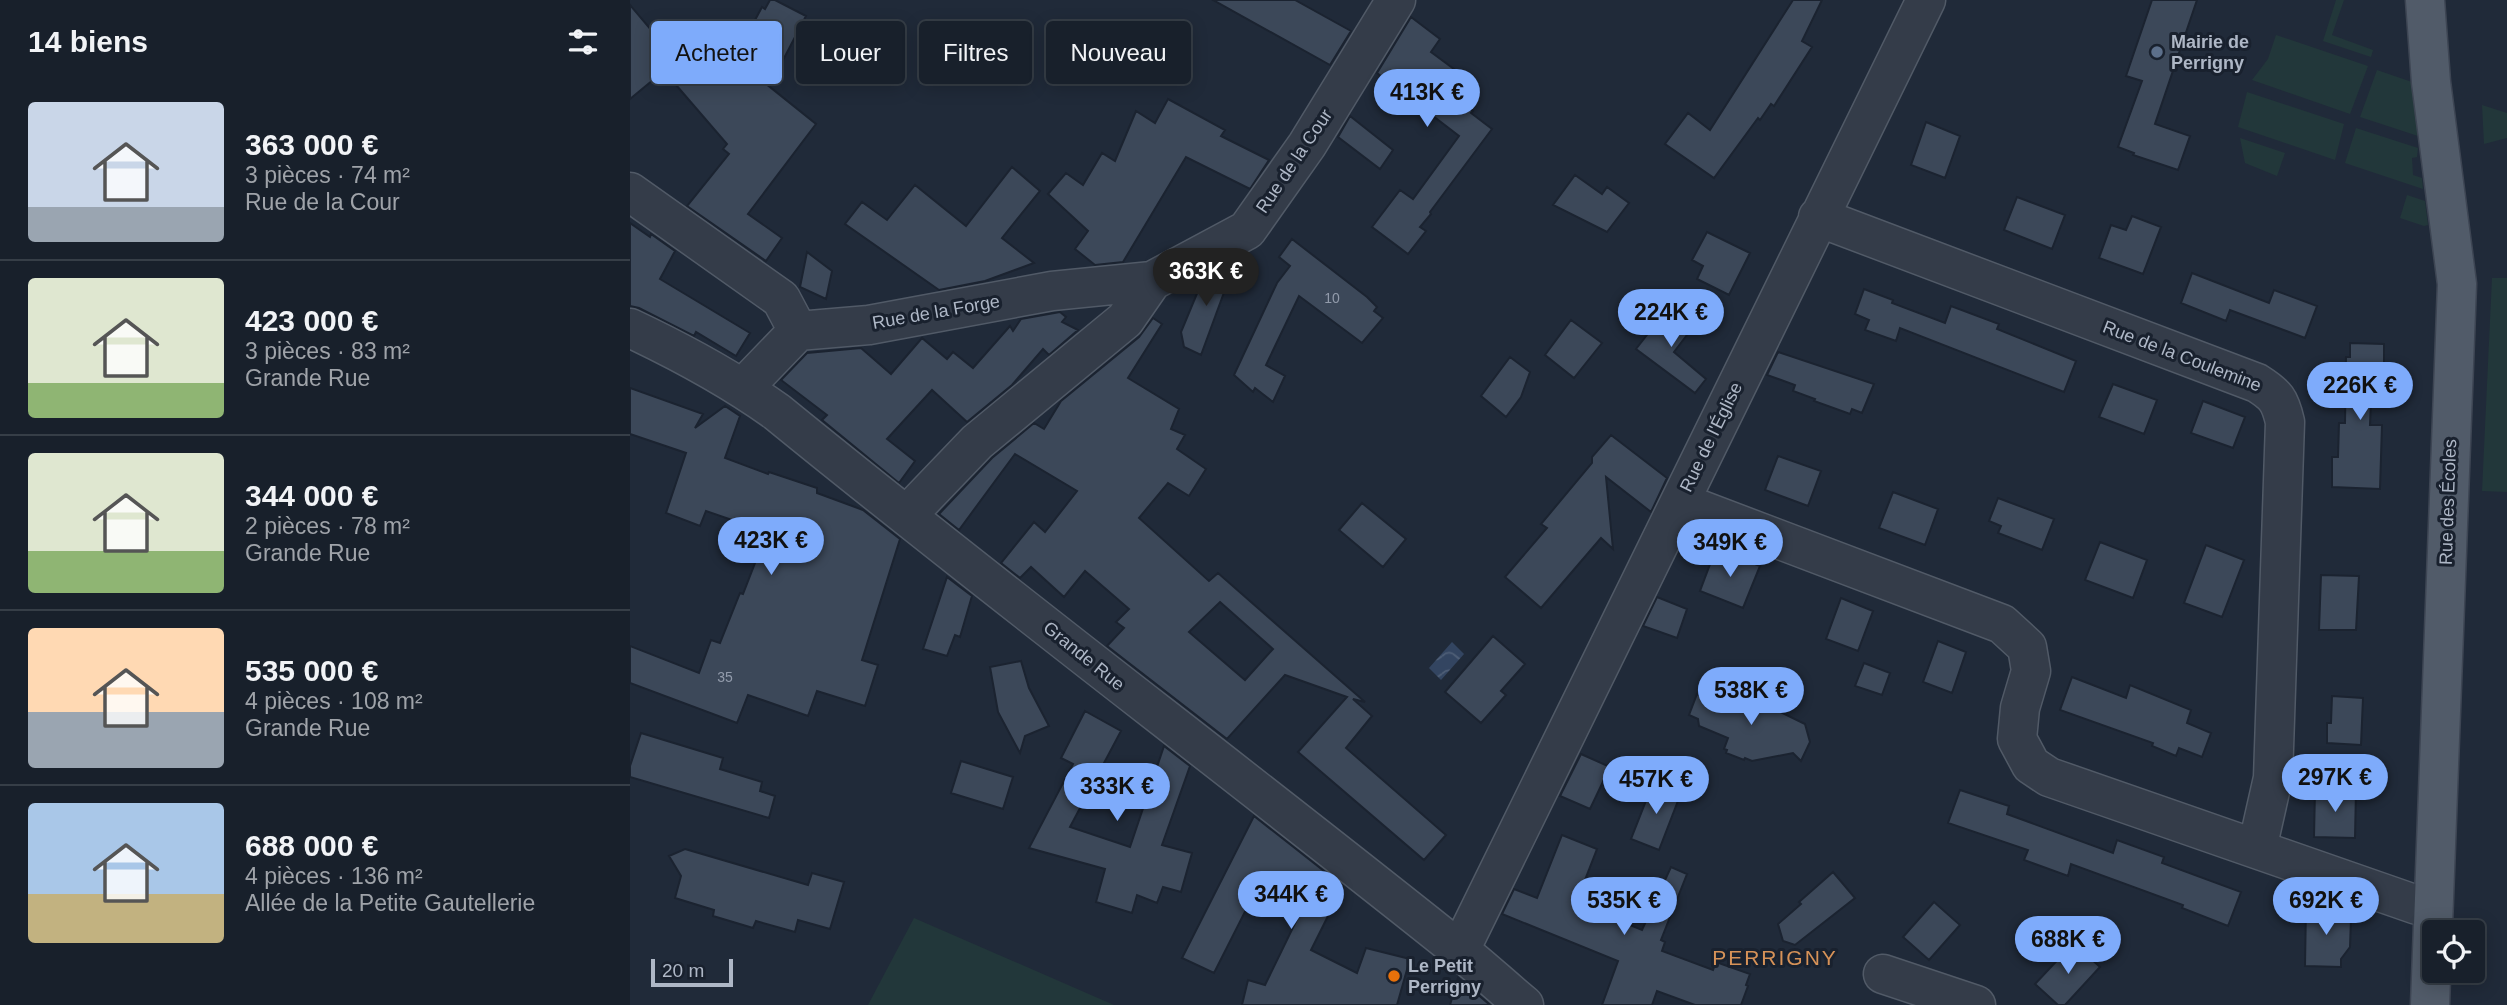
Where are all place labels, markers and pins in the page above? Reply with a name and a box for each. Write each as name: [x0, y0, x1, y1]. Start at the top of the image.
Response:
place label: Mairie de Perrigny: [2171, 32, 2249, 73]
marker: Mairie de Perrigny: [2149, 44, 2165, 60]
pin: 413K €: [1370, 69, 1484, 129]
pin: 363K €: [1149, 248, 1263, 308]
pin: 224K €: [1614, 290, 1728, 349]
pin: 226K €: [2303, 362, 2417, 422]
pin: 423K €: [714, 518, 828, 577]
pin: 349K €: [1673, 520, 1787, 579]
pin: 538K €: [1694, 668, 1808, 727]
pin: 297K €: [2278, 754, 2392, 814]
pin: 457K €: [1599, 756, 1713, 816]
pin: 333K €: [1060, 764, 1174, 823]
pin: 344K €: [1234, 872, 1348, 931]
pin: 535K €: [1567, 878, 1681, 937]
pin: 692K €: [2269, 878, 2383, 937]
pin: 688K €: [2011, 916, 2125, 976]
place label: Le Petit Perrigny: [1408, 956, 1481, 997]
marker: Le Petit Perrigny: [1386, 968, 1402, 984]

